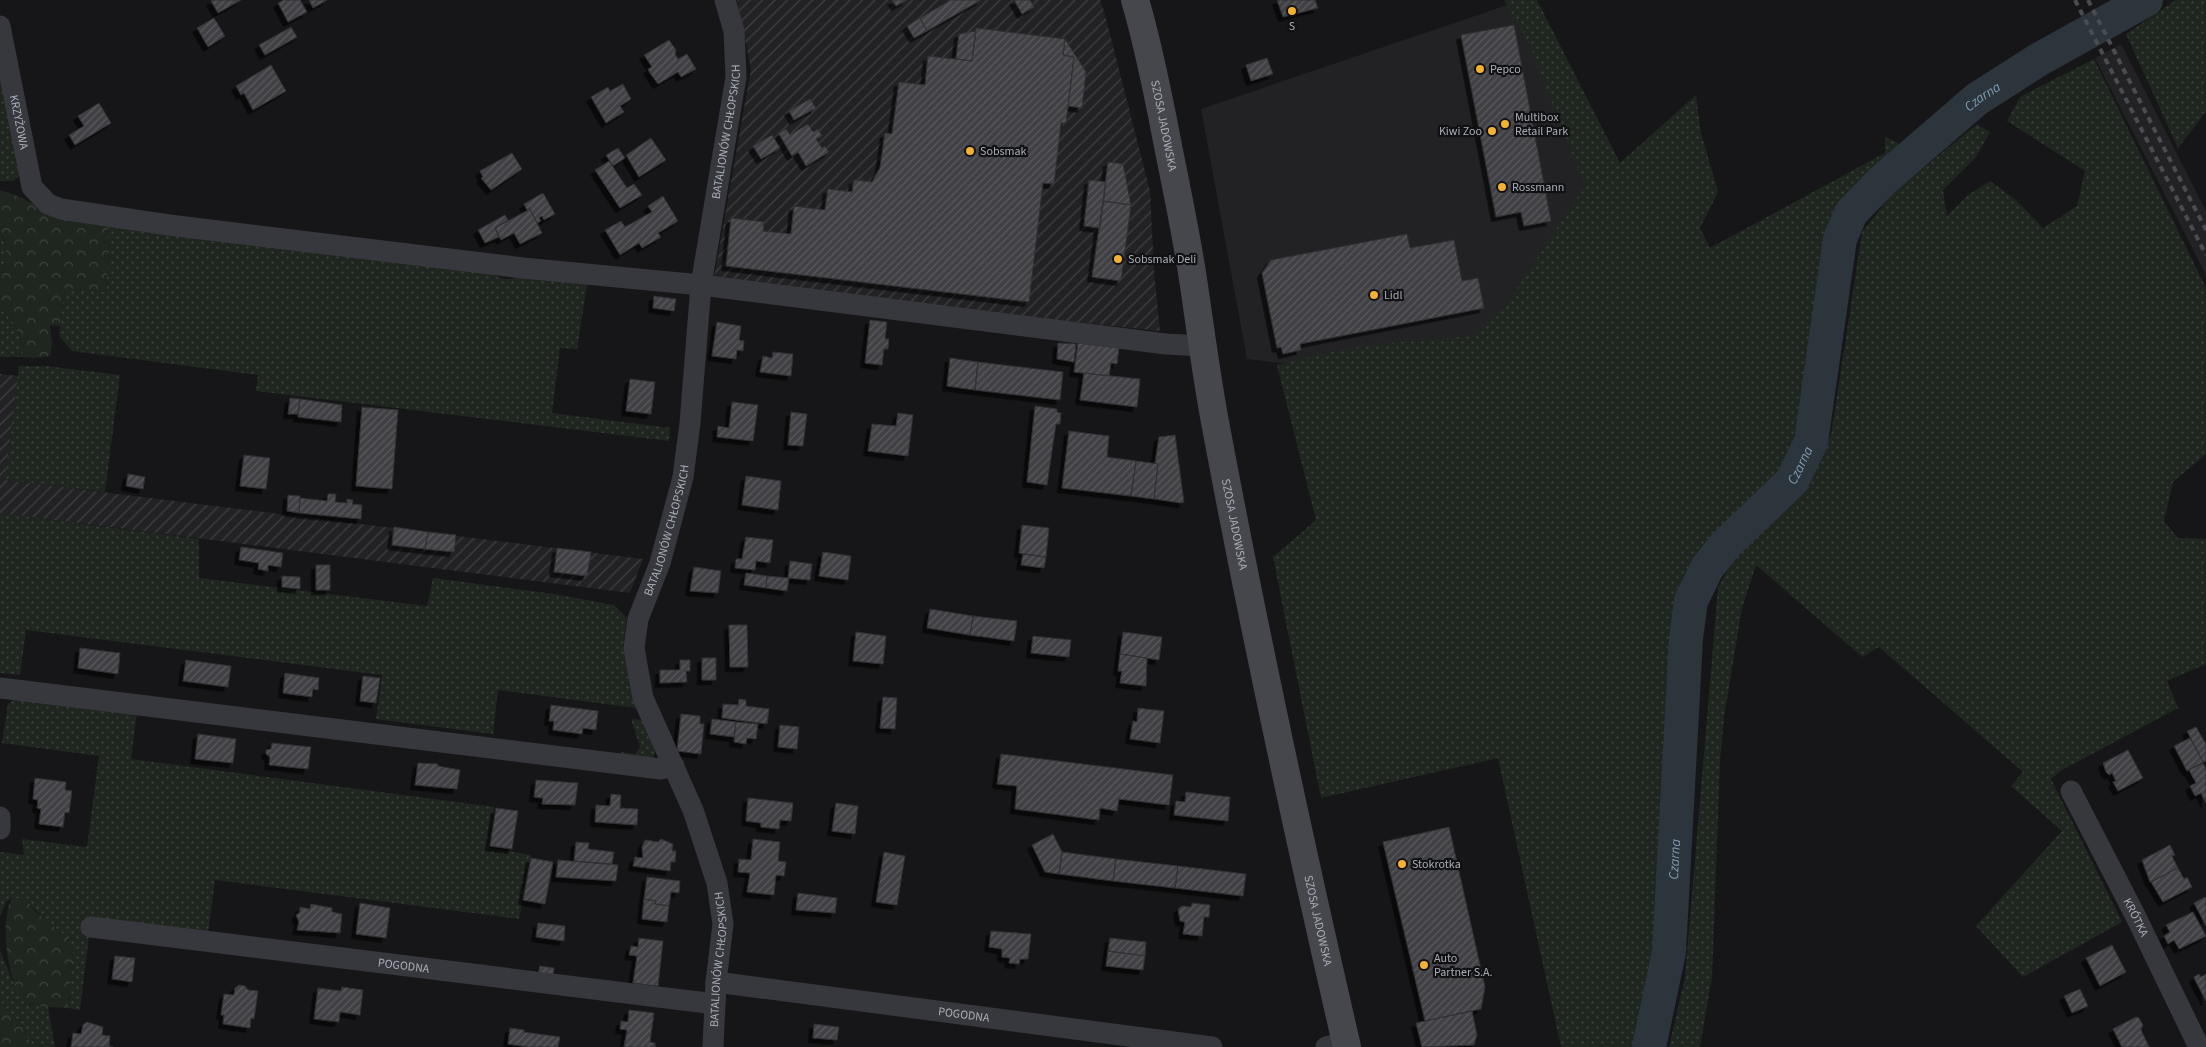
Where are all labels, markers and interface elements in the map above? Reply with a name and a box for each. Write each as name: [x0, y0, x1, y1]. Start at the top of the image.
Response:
marker: S: [1286, 5, 1298, 17]
place label: S: [1289, 18, 1295, 35]
place label: Pepco: [1490, 61, 1521, 78]
marker: Pepco: [1474, 63, 1486, 75]
street label: BATALIONÓW CHŁOPSKICH: [708, 64, 745, 200]
water label: Czarna: [1960, 77, 2005, 117]
street label: SZOSA JADOWSKA: [1146, 79, 1181, 173]
street label: KRZYŻOWA: [5, 93, 32, 152]
place label: Multibox Retail Park: [1515, 109, 1568, 140]
marker: Multibox Retail Park: [1499, 118, 1511, 130]
place label: Kiwi Zoo: [1439, 123, 1482, 140]
marker: Kiwi Zoo: [1486, 125, 1498, 137]
place label: Sobsmak: [980, 143, 1027, 160]
marker: Sobsmak: [964, 145, 976, 157]
place label: Rossmann: [1512, 179, 1564, 196]
marker: Rossmann: [1496, 181, 1508, 193]
place label: Sobsmak Deli: [1128, 251, 1196, 268]
marker: Sobsmak Deli: [1112, 253, 1124, 265]
place label: Lidl: [1384, 287, 1403, 304]
marker: Lidl: [1368, 289, 1380, 301]
water label: Czarna: [1783, 443, 1819, 488]
street label: BATALIONÓW CHŁOPSKICH: [640, 464, 694, 599]
street label: SZOSA JADOWSKA: [1217, 477, 1252, 572]
water label: Czarna: [1664, 838, 1686, 880]
place label: Stokrotka: [1412, 856, 1461, 873]
marker: Stokrotka: [1396, 858, 1408, 870]
street label: SZOSA JADOWSKA: [1299, 874, 1336, 968]
street label: BATALIONÓW CHŁOPSKICH: [706, 890, 732, 1028]
street label: KRÓTKA: [2119, 895, 2152, 940]
place label: Auto Partner S.A.: [1434, 950, 1493, 981]
street label: POGODNA: [377, 954, 431, 978]
marker: Auto Partner S.A.: [1418, 959, 1430, 971]
street label: POGODNA: [937, 1003, 991, 1027]

